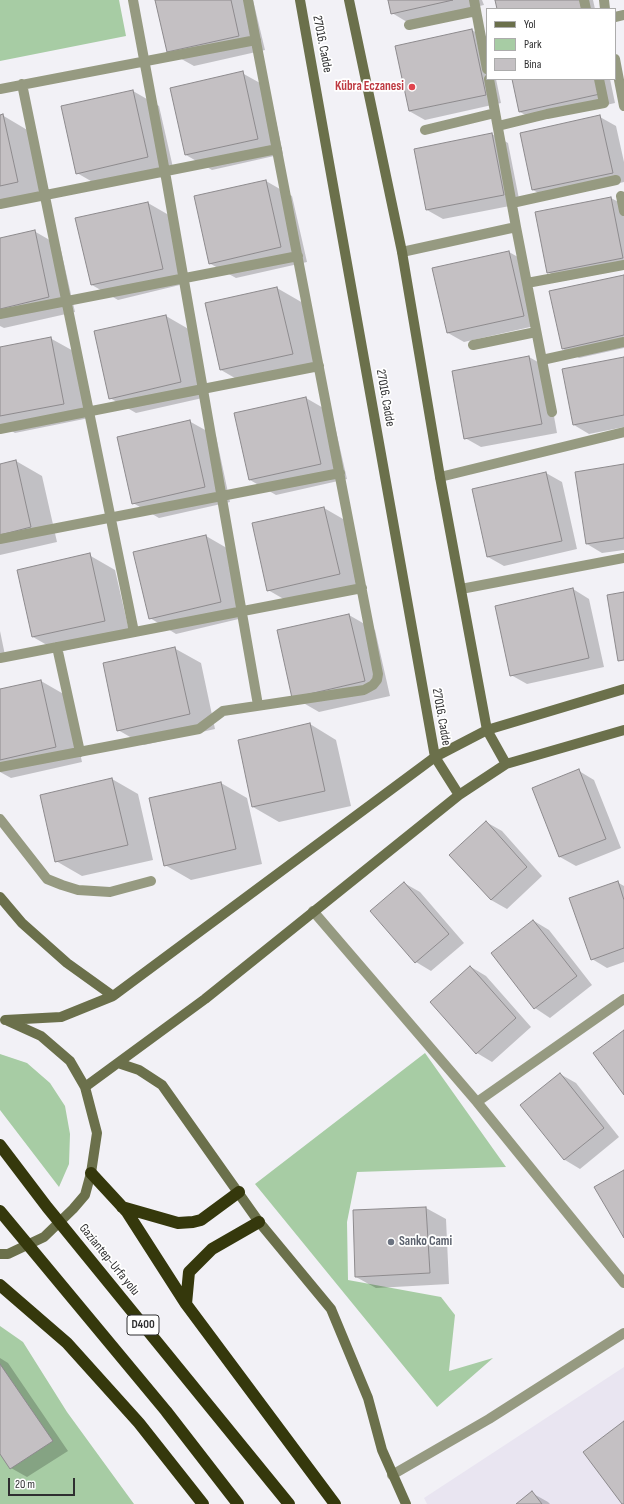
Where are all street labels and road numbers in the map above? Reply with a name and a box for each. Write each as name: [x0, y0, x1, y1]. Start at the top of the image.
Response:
street label: 27016. Cadde: [309, 14, 335, 74]
street label: 27016. Cadde: [372, 368, 398, 428]
street label: 27016. Cadde: [428, 687, 454, 747]
street label: Gaziantep-Urfa yolu: [75, 1221, 143, 1299]
road number: D400: [127, 1315, 159, 1335]

